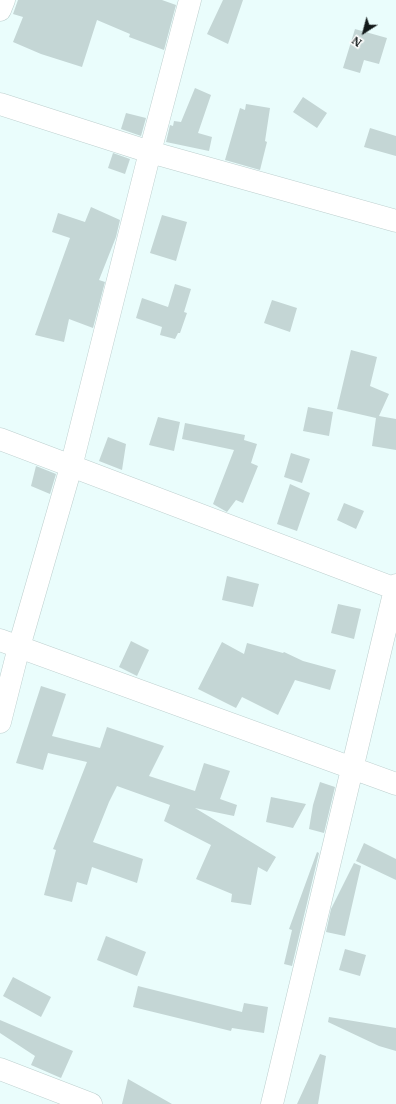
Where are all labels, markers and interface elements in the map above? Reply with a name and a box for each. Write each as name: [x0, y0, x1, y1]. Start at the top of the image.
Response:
north arrow: [344, 12, 384, 52]
text: N: [349, 33, 365, 50]

